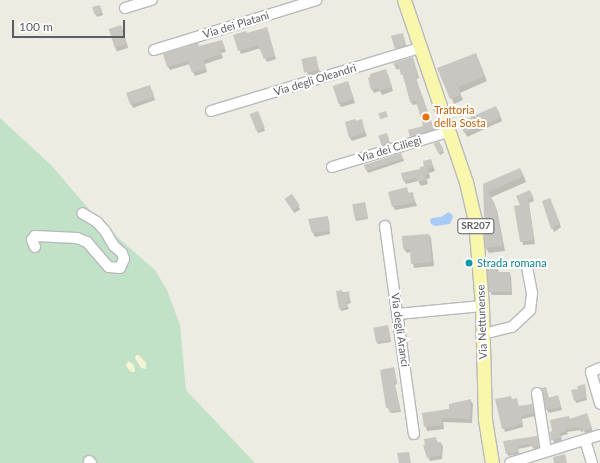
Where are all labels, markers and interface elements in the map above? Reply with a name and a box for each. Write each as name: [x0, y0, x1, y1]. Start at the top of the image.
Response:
street label: Via dei Platani: [201, 9, 271, 41]
scale bar: [14, 12, 127, 38]
text: 100 m: [19, 19, 53, 34]
street label: Via degli Oleandri: [272, 61, 358, 99]
place label: Trattoria della Sosta: [434, 104, 486, 130]
marker: Trattoria della Sosta: [421, 112, 431, 122]
street label: Via dei Ciliegi: [357, 133, 423, 165]
road number: SR207: [457, 218, 495, 234]
place label: Strada romana: [477, 256, 547, 270]
marker: Strada romana: [464, 258, 474, 268]
street label: Via Nettunense: [474, 284, 490, 360]
street label: Via degli Aranci: [388, 292, 412, 368]

